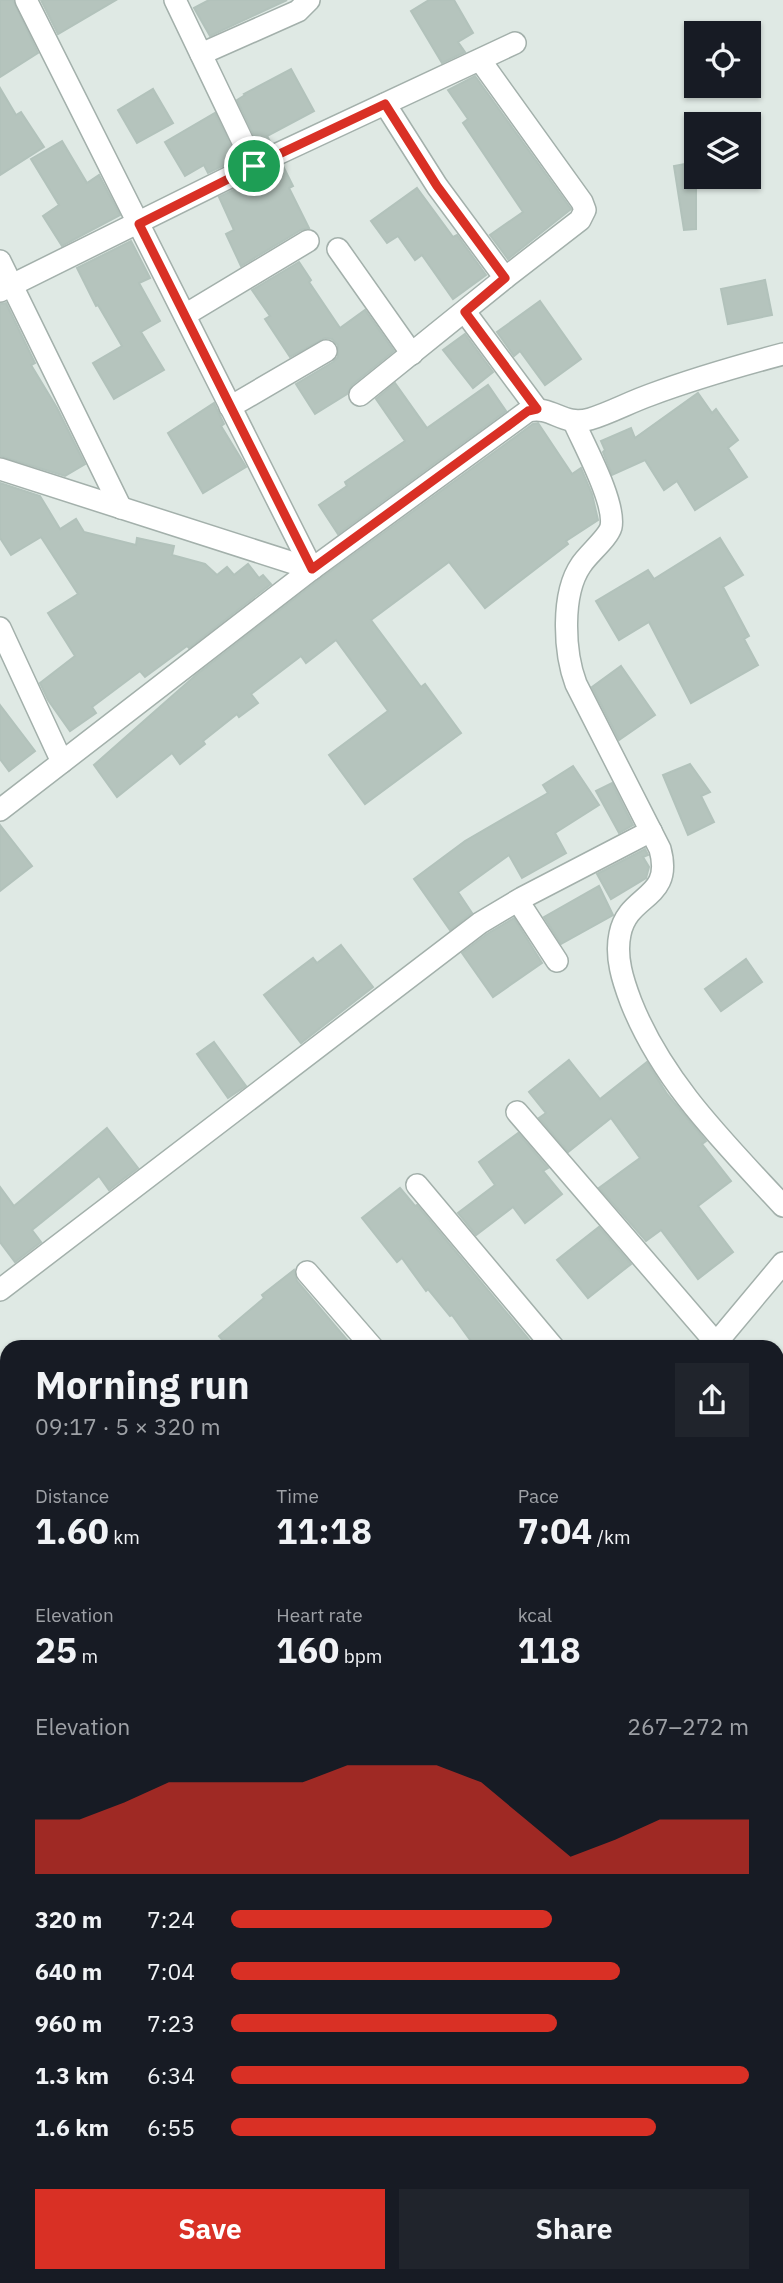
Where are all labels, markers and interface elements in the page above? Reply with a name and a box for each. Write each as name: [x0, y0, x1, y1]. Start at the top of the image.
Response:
map controls: [684, 21, 761, 189]
button: locate: [684, 21, 761, 98]
button: layers: [684, 112, 761, 189]
pin: [224, 136, 284, 196]
icon: arrive: [235, 147, 273, 185]
text: Morning run: [35, 1360, 250, 1409]
button: share: [675, 1363, 749, 1437]
text: 09:17 · 5 × 320 m: [35, 1411, 221, 1441]
text: Distance: [35, 1484, 109, 1508]
text: Time: [276, 1484, 319, 1508]
text: Pace: [518, 1484, 559, 1508]
text: 1.60: [35, 1508, 109, 1554]
text: 11:18: [276, 1508, 372, 1554]
text: 7:04: [518, 1508, 592, 1554]
text: km: [109, 1525, 140, 1549]
text: /km: [592, 1525, 631, 1549]
text: Elevation: [35, 1603, 114, 1627]
text: Heart rate: [276, 1603, 363, 1627]
text: kcal: [518, 1603, 552, 1627]
text: 25: [35, 1627, 77, 1673]
text: 160: [276, 1627, 339, 1673]
text: 118: [518, 1627, 581, 1673]
text: m: [77, 1644, 98, 1668]
text: bpm: [339, 1644, 382, 1668]
text: Elevation: [35, 1711, 130, 1741]
text: 267–272 m: [627, 1711, 749, 1741]
text: 320 m: [35, 1904, 102, 1934]
text: 7:24: [147, 1904, 195, 1934]
text: 640 m: [35, 1956, 102, 1986]
text: 7:04: [147, 1956, 195, 1986]
text: 960 m: [35, 2008, 102, 2038]
text: 7:23: [147, 2008, 195, 2038]
text: 1.3 km: [35, 2060, 109, 2090]
text: 6:34: [147, 2060, 195, 2090]
text: 1.6 km: [35, 2112, 109, 2142]
text: 6:55: [147, 2112, 195, 2142]
button: Save: [35, 2189, 385, 2269]
button: Share: [399, 2189, 749, 2269]

